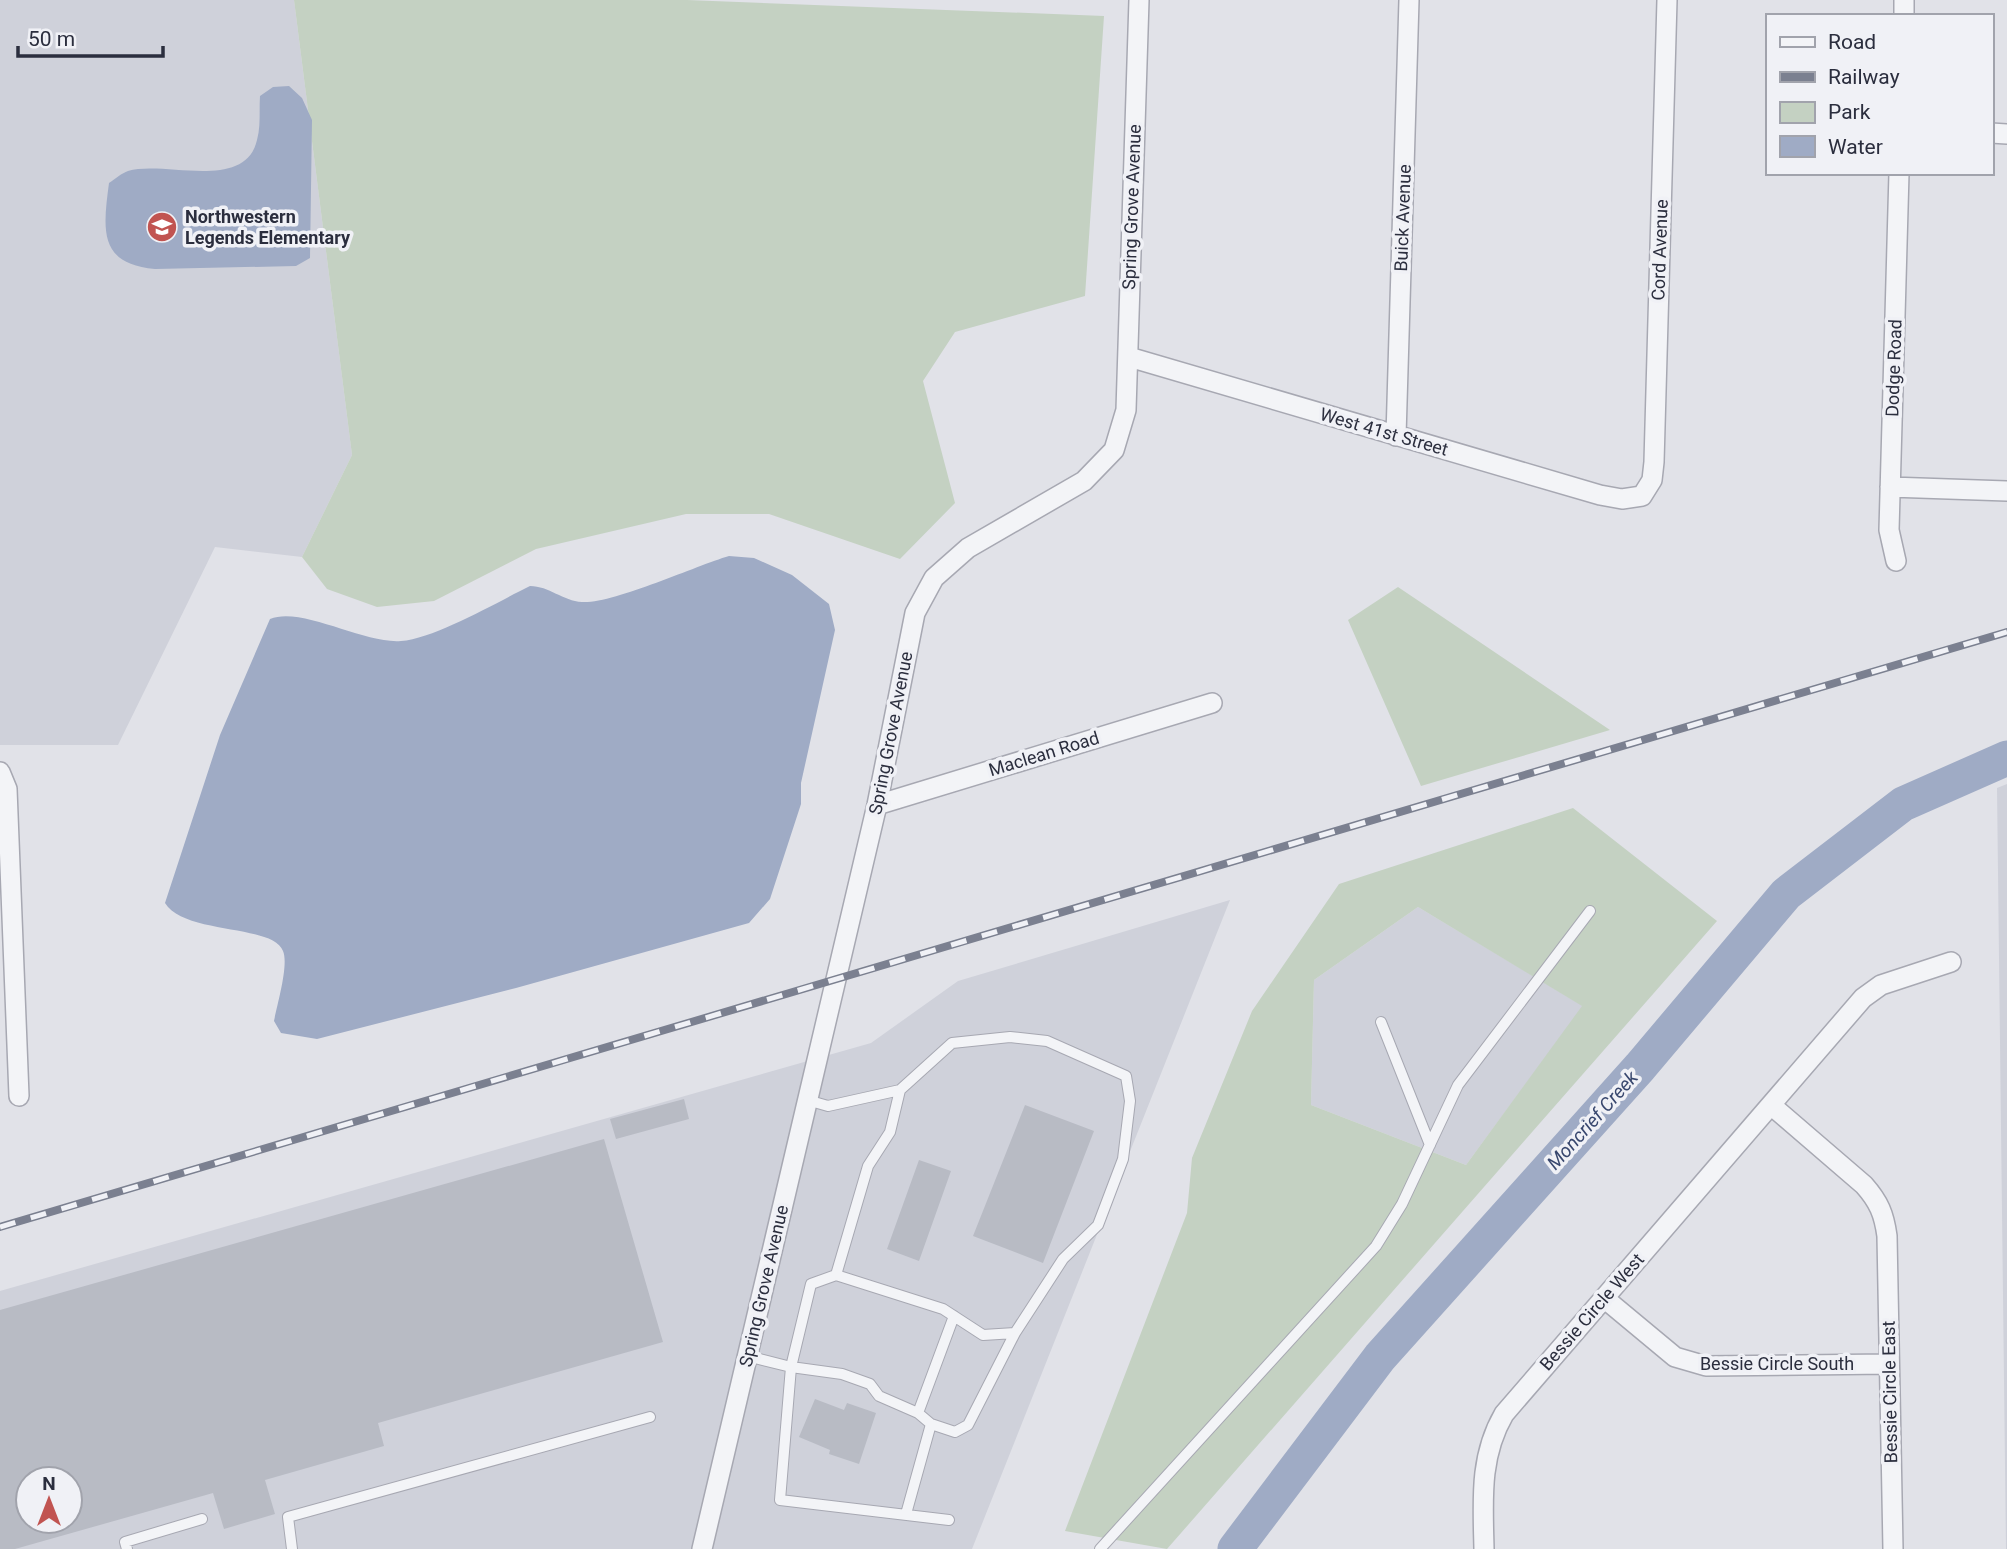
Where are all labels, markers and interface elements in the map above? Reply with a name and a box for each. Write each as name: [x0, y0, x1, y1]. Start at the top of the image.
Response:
scale bar: [18, 14, 163, 58]
legend: [1766, 14, 1993, 175]
text: 50 m: [28, 27, 75, 51]
text: Road: [1828, 30, 1876, 54]
text: Railway: [1828, 65, 1900, 89]
text: Park: [1828, 100, 1871, 124]
street label: Spring Grove Avenue: [1118, 124, 1145, 290]
text: Water: [1828, 135, 1883, 159]
street label: Buick Avenue: [1390, 164, 1415, 272]
street label: Cord Avenue: [1647, 199, 1672, 301]
place label: Northwestern Legends Elementary: [185, 206, 351, 248]
school or university icon: Northwestern Legends Elementary: [145, 210, 179, 244]
street label: Dodge Road: [1881, 319, 1906, 417]
street label: West 41st Street: [1318, 403, 1451, 460]
street label: Spring Grove Avenue: [864, 650, 917, 816]
street label: Maclean Road: [986, 727, 1102, 780]
water label: Moncrief Creek: [1542, 1066, 1643, 1174]
street label: Spring Grove Avenue: [735, 1203, 792, 1369]
street label: Bessie Circle West: [1535, 1249, 1648, 1374]
street label: Bessie Circle East: [1878, 1320, 1901, 1464]
street label: Bessie Circle South: [1700, 1353, 1854, 1374]
north arrow: [14, 1465, 84, 1535]
text: N: [42, 1472, 56, 1495]

